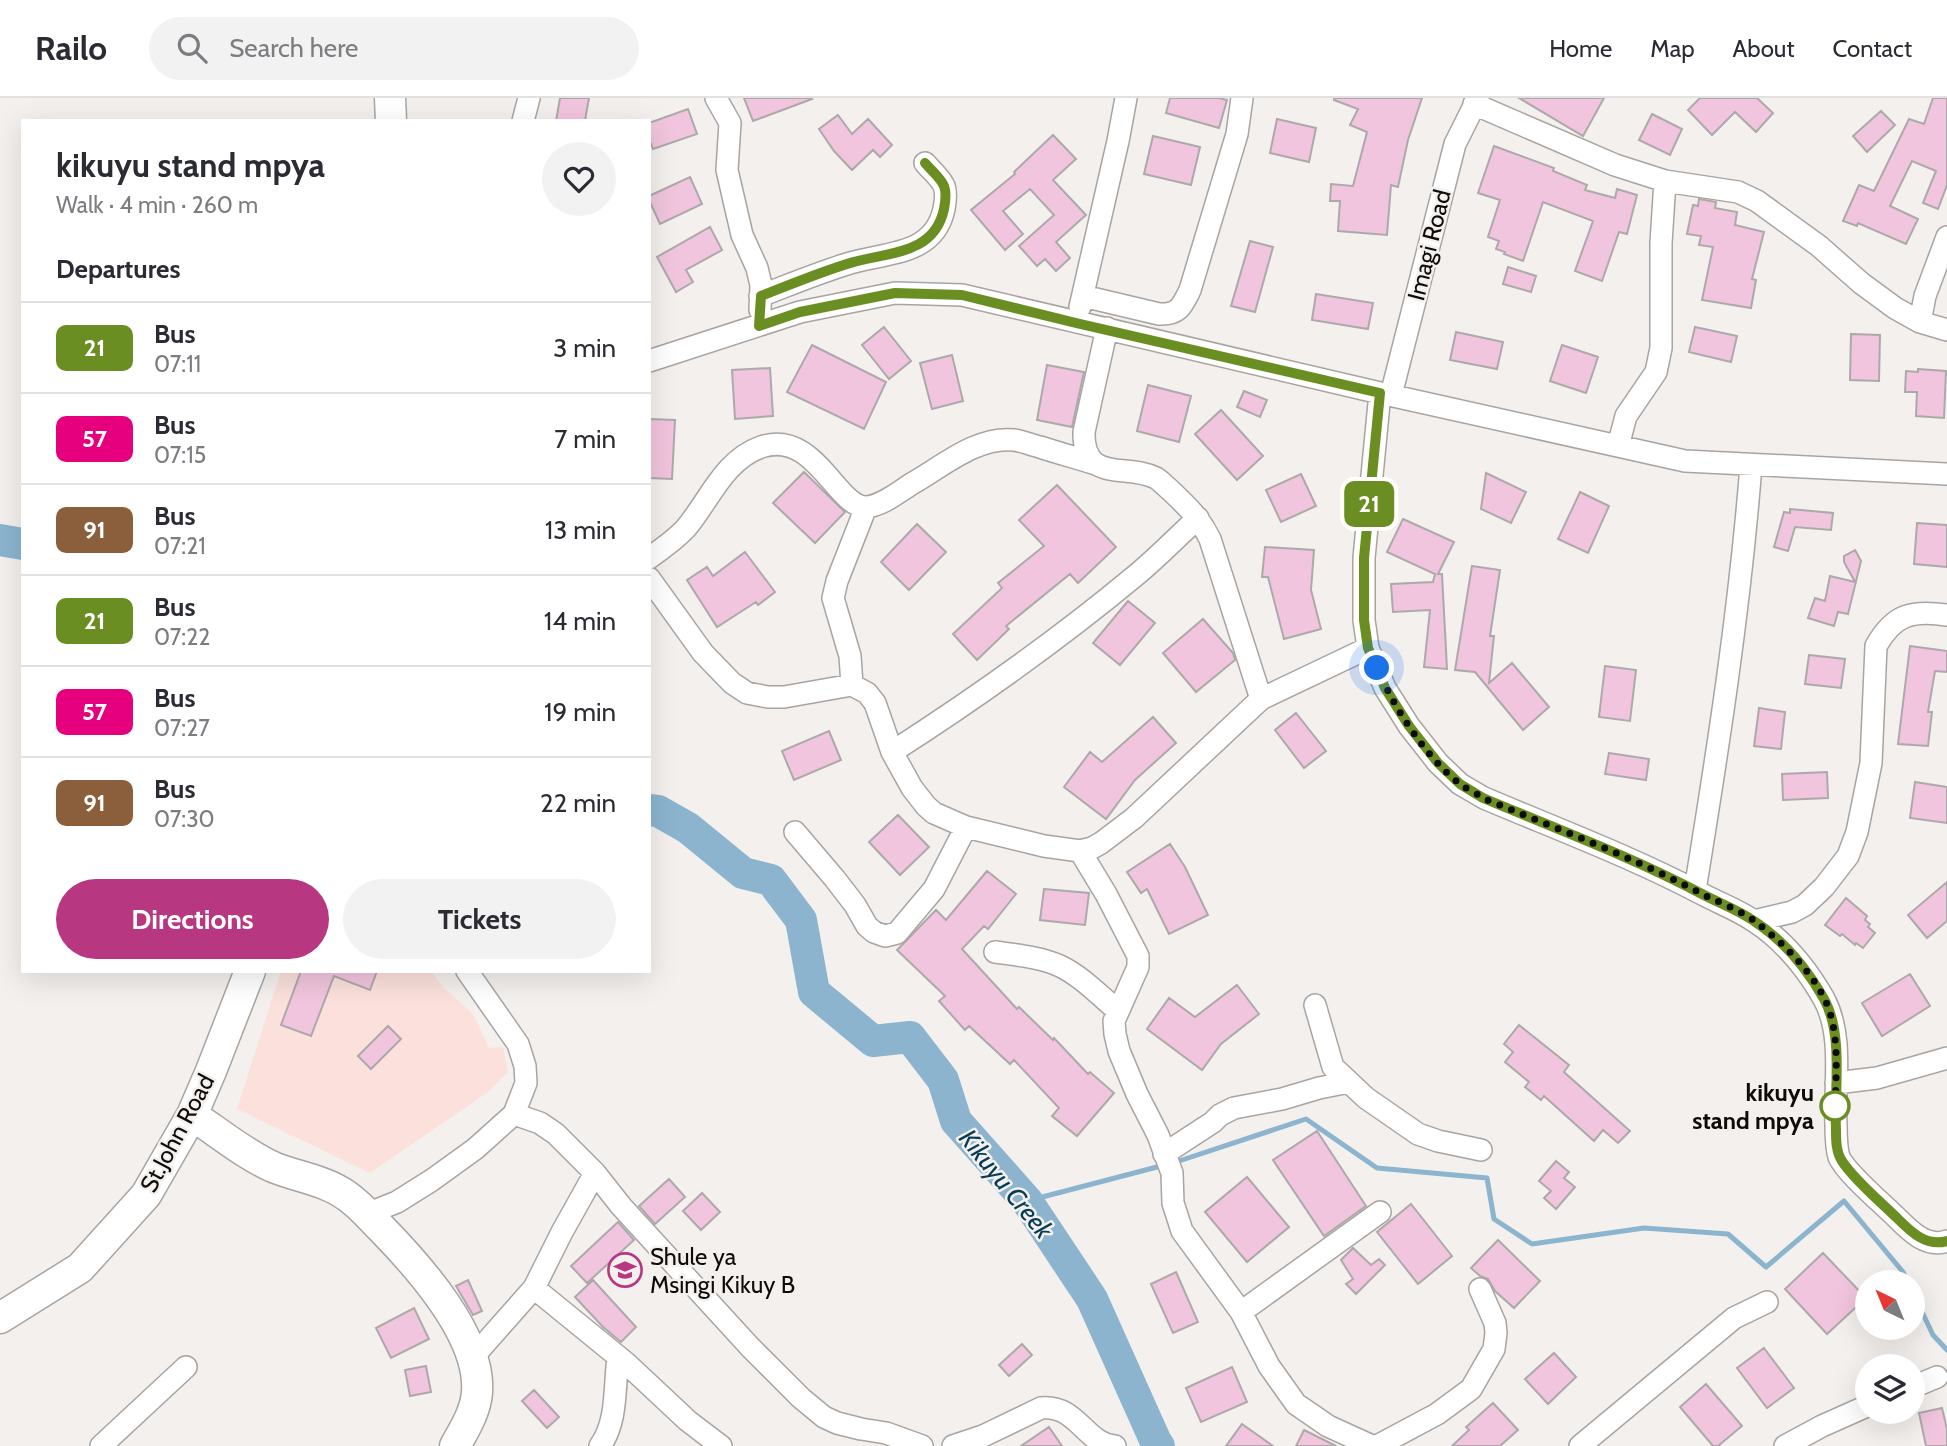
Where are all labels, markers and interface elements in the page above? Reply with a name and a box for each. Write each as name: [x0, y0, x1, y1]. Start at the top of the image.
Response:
search box: [149, 17, 639, 80]
text: Railo: [35, 28, 107, 68]
icon: search: [173, 29, 211, 67]
text: Search here: [229, 32, 358, 64]
text: Home: [1549, 34, 1612, 63]
text: Map: [1650, 34, 1695, 63]
text: About: [1733, 34, 1795, 63]
text: Contact: [1833, 34, 1912, 63]
button: heart: [542, 142, 616, 216]
text: kikuyu stand mpya: [56, 145, 325, 185]
street label: Imagi Road: [1401, 186, 1457, 304]
text: Walk · 4 min · 260 m: [56, 191, 258, 219]
text: Departures: [56, 253, 180, 285]
text: Bus: [154, 318, 195, 350]
text: 3 min: [553, 332, 616, 364]
text: 21: [84, 333, 105, 362]
text: 07:11: [154, 350, 201, 378]
text: Bus: [154, 409, 195, 441]
text: 7 min: [554, 423, 616, 455]
text: 57: [82, 424, 107, 453]
text: 07:15: [154, 441, 206, 469]
line badge: 21: [1338, 481, 1400, 527]
text: 21: [1358, 489, 1380, 518]
text: Bus: [154, 500, 195, 532]
text: 13 min: [545, 514, 616, 546]
text: 91: [83, 515, 106, 544]
text: 07:21: [154, 532, 206, 560]
text: Bus: [154, 591, 195, 623]
text: 14 min: [544, 605, 616, 637]
text: 21: [84, 606, 105, 635]
text: 07:22: [154, 623, 210, 651]
your location: [1359, 650, 1394, 685]
text: Bus: [154, 682, 195, 714]
text: 19 min: [544, 696, 616, 728]
text: 57: [82, 697, 107, 726]
text: 07:27: [154, 714, 210, 742]
text: Bus: [154, 773, 195, 805]
text: 22 min: [540, 787, 616, 819]
text: 91: [83, 788, 106, 817]
text: 07:30: [154, 805, 215, 833]
button: Directions: [56, 879, 329, 959]
button: Tickets: [343, 879, 616, 959]
street label: St.John Road: [134, 1069, 220, 1197]
place label: kikuyu stand mpya: [1692, 1078, 1814, 1135]
marker: kikuyu stand mpya: [1820, 1091, 1850, 1121]
water label: Kikuyu Creek: [952, 1123, 1060, 1246]
place label: Shule ya Msingi Kikuy B: [650, 1242, 795, 1299]
school or university icon: Shule ya Msingi Kikuy B: [606, 1251, 644, 1289]
north arrow: [1855, 1270, 1925, 1340]
map controls: [1855, 1270, 1925, 1424]
button: layers: [1855, 1354, 1925, 1424]

